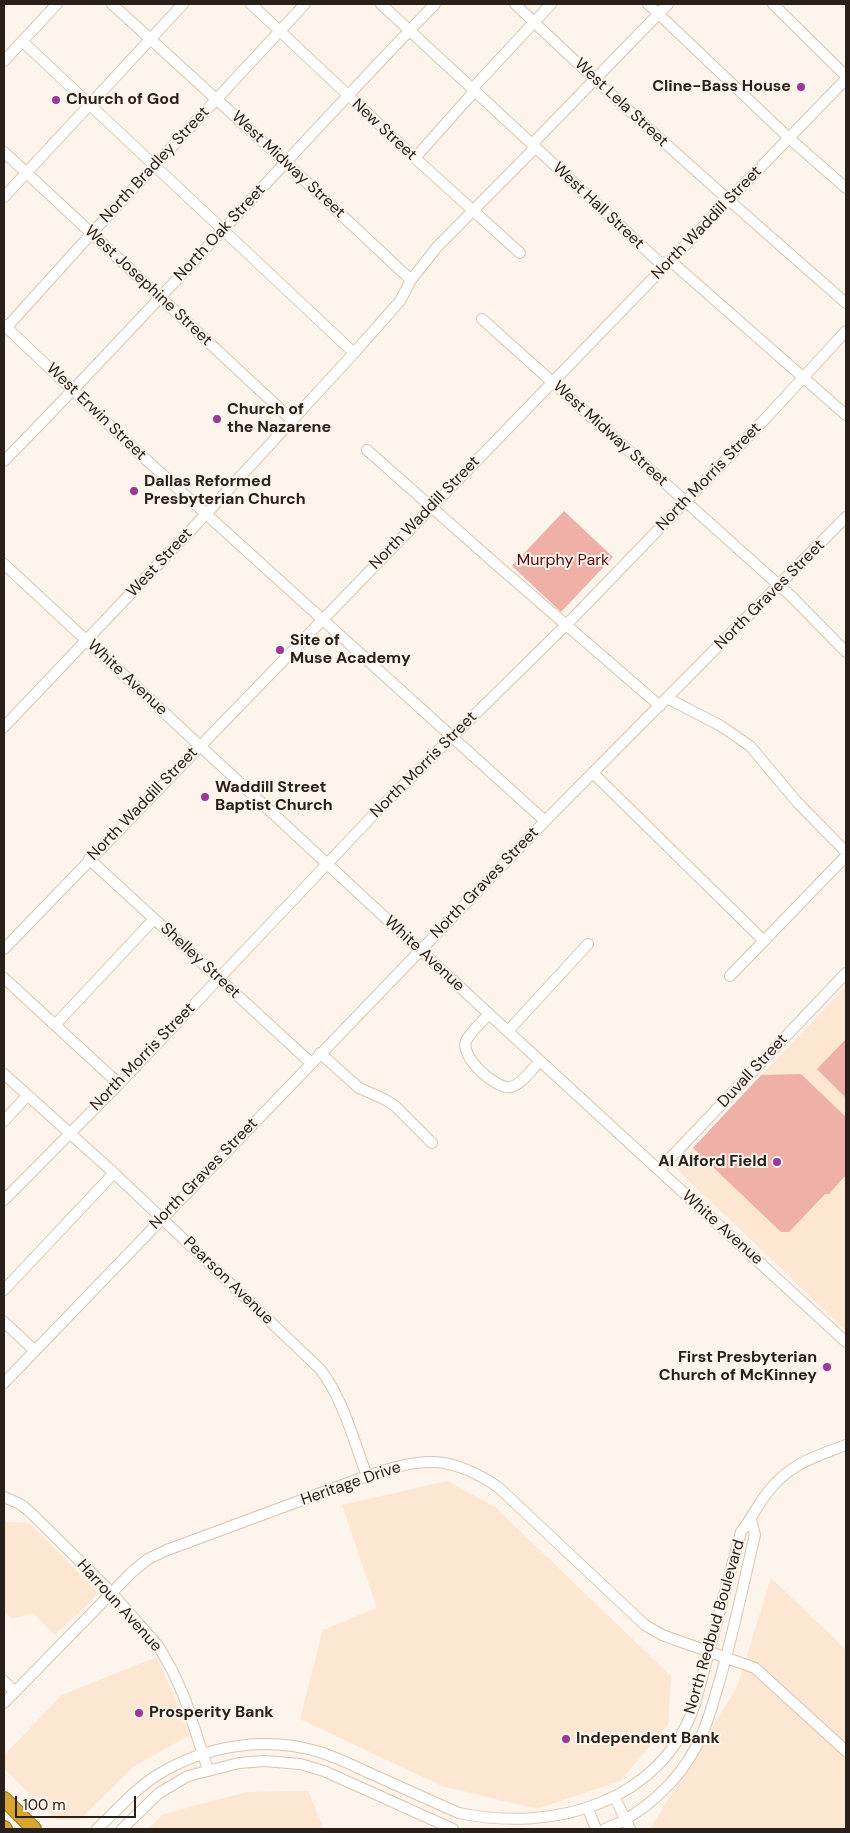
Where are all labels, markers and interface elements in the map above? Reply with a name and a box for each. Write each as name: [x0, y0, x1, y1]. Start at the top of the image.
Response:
street label: West Lela Street: [570, 55, 672, 151]
place label: Cline-Bass House: [652, 77, 791, 97]
marker: Cline-Bass House: [795, 81, 807, 93]
place label: Church of God: [66, 90, 179, 110]
marker: Church of God: [50, 94, 62, 106]
street label: New Street: [348, 95, 420, 165]
street label: North Bradley Street: [96, 103, 214, 227]
street label: West Midway Street: [227, 107, 349, 223]
street label: West Hall Street: [548, 159, 648, 253]
street label: North Waddill Street: [648, 162, 766, 284]
street label: North Oak Street: [170, 181, 270, 285]
street label: West Josephine Street: [80, 222, 216, 350]
street label: West Erwin Street: [42, 359, 150, 465]
street label: West Midway Street: [549, 377, 671, 491]
place label: Church of the Nazarene: [227, 400, 331, 438]
marker: Church of the Nazarene: [211, 413, 223, 425]
street label: North Morris Street: [653, 419, 765, 535]
street label: North Waddill Street: [366, 452, 484, 574]
place label: Dallas Reformed Presbyterian Church: [144, 472, 306, 510]
marker: Dallas Reformed Presbyterian Church: [128, 485, 140, 497]
street label: West Street: [123, 525, 197, 601]
street label: North Graves Street: [711, 536, 829, 654]
park label: Murphy Park: [517, 551, 609, 571]
place label: Site of Muse Academy: [290, 631, 411, 669]
street label: White Avenue: [83, 636, 171, 720]
marker: Site of Muse Academy: [274, 644, 286, 656]
street label: North Morris Street: [367, 708, 481, 822]
street label: North Waddill Street: [84, 743, 202, 865]
place label: Waddill Street Baptist Church: [215, 778, 333, 816]
marker: Waddill Street Baptist Church: [199, 791, 211, 803]
street label: North Graves Street: [427, 823, 543, 943]
street label: White Avenue: [380, 912, 468, 996]
street label: Shelley Street: [156, 919, 244, 1003]
street label: North Morris Street: [87, 999, 199, 1115]
street label: Duvall Street: [714, 1030, 792, 1112]
street label: North Graves Street: [146, 1114, 262, 1234]
place label: Al Alford Field: [658, 1152, 767, 1172]
marker: Al Alford Field: [771, 1156, 783, 1168]
street label: White Avenue: [678, 1187, 766, 1269]
street label: Pearson Avenue: [179, 1233, 277, 1329]
place label: First Presbyterian Church of McKinney: [659, 1348, 817, 1386]
marker: First Presbyterian Church of McKinney: [821, 1361, 833, 1373]
street label: Heritage Drive: [298, 1458, 404, 1510]
street label: North Redbud Boulevard: [681, 1537, 749, 1717]
street label: Harroun Avenue: [73, 1556, 165, 1656]
place label: Prosperity Bank: [149, 1703, 274, 1723]
marker: Prosperity Bank: [133, 1707, 145, 1719]
place label: Independent Bank: [576, 1729, 720, 1749]
marker: Independent Bank: [560, 1733, 572, 1745]
scale bar: [18, 1786, 139, 1818]
text: 100 m: [23, 1795, 66, 1815]

